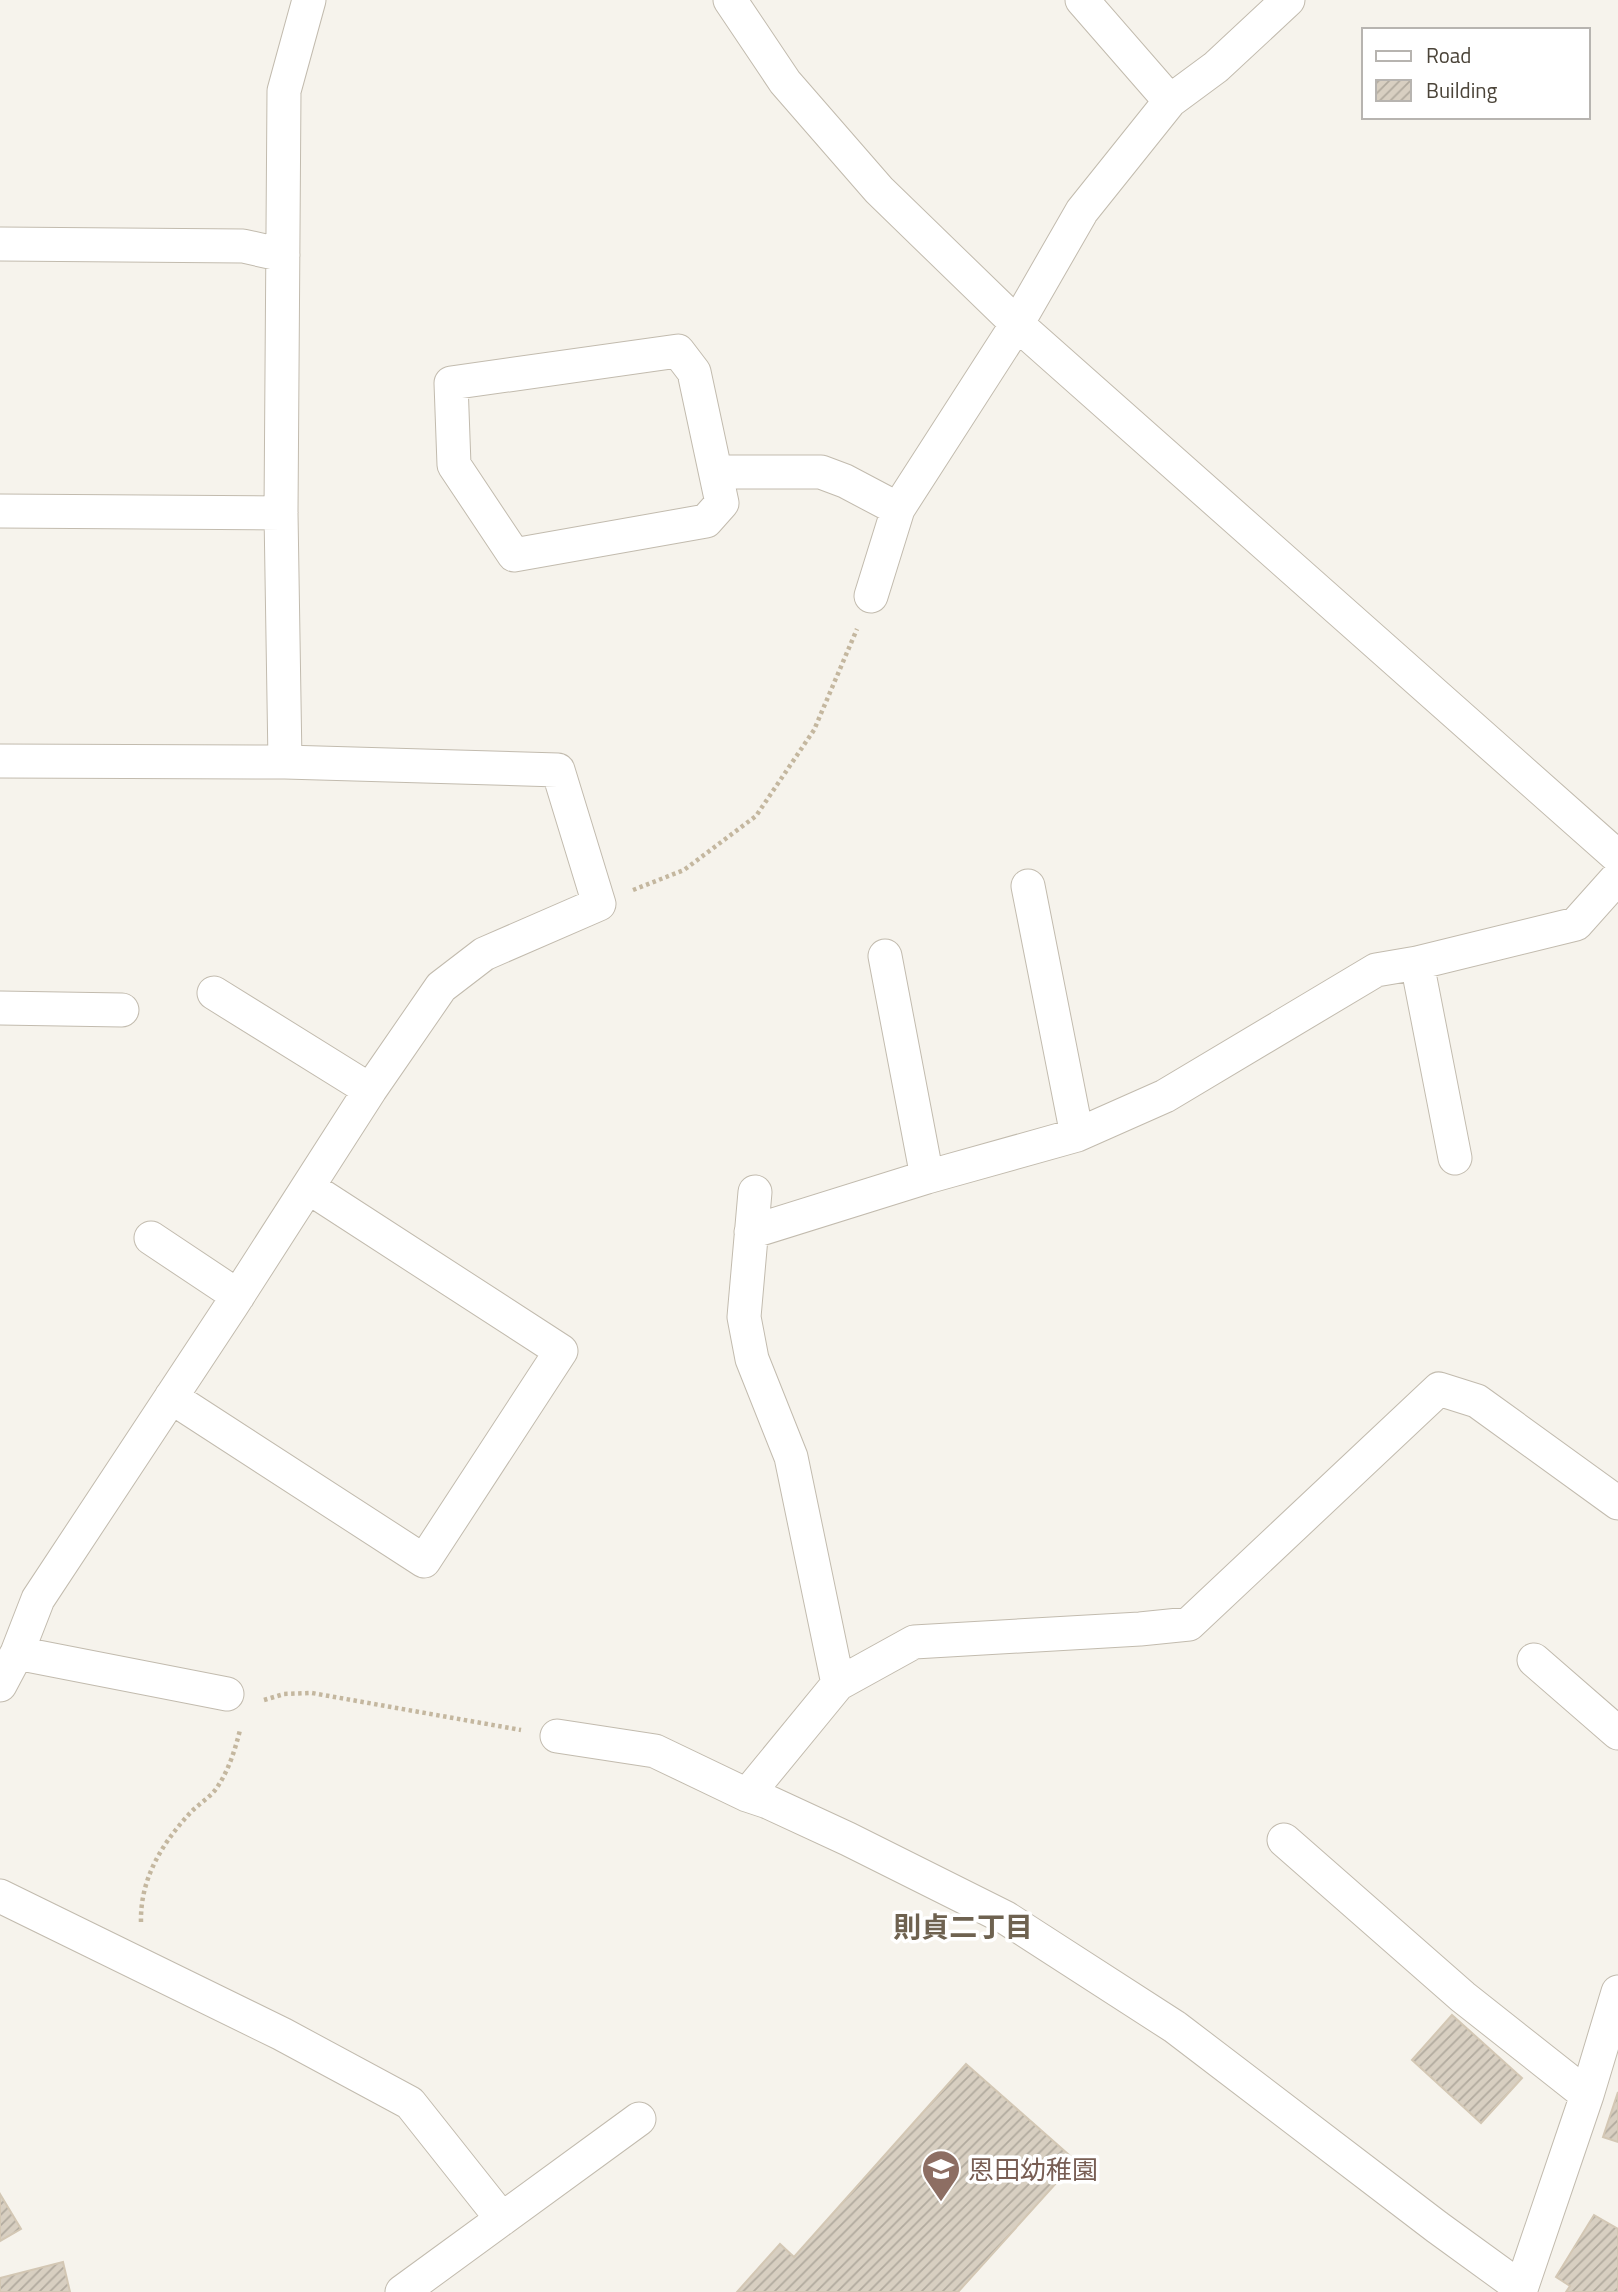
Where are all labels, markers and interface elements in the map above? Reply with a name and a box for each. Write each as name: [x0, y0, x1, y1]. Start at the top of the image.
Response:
legend: [1362, 28, 1590, 119]
text: Road: [1426, 39, 1471, 71]
text: Building: [1426, 74, 1498, 106]
district label: 則貞二丁目: [893, 1905, 1033, 1948]
school or university icon: 恩田幼稚園: [920, 2148, 962, 2203]
place label: 恩田幼稚園: [968, 2150, 1098, 2189]

